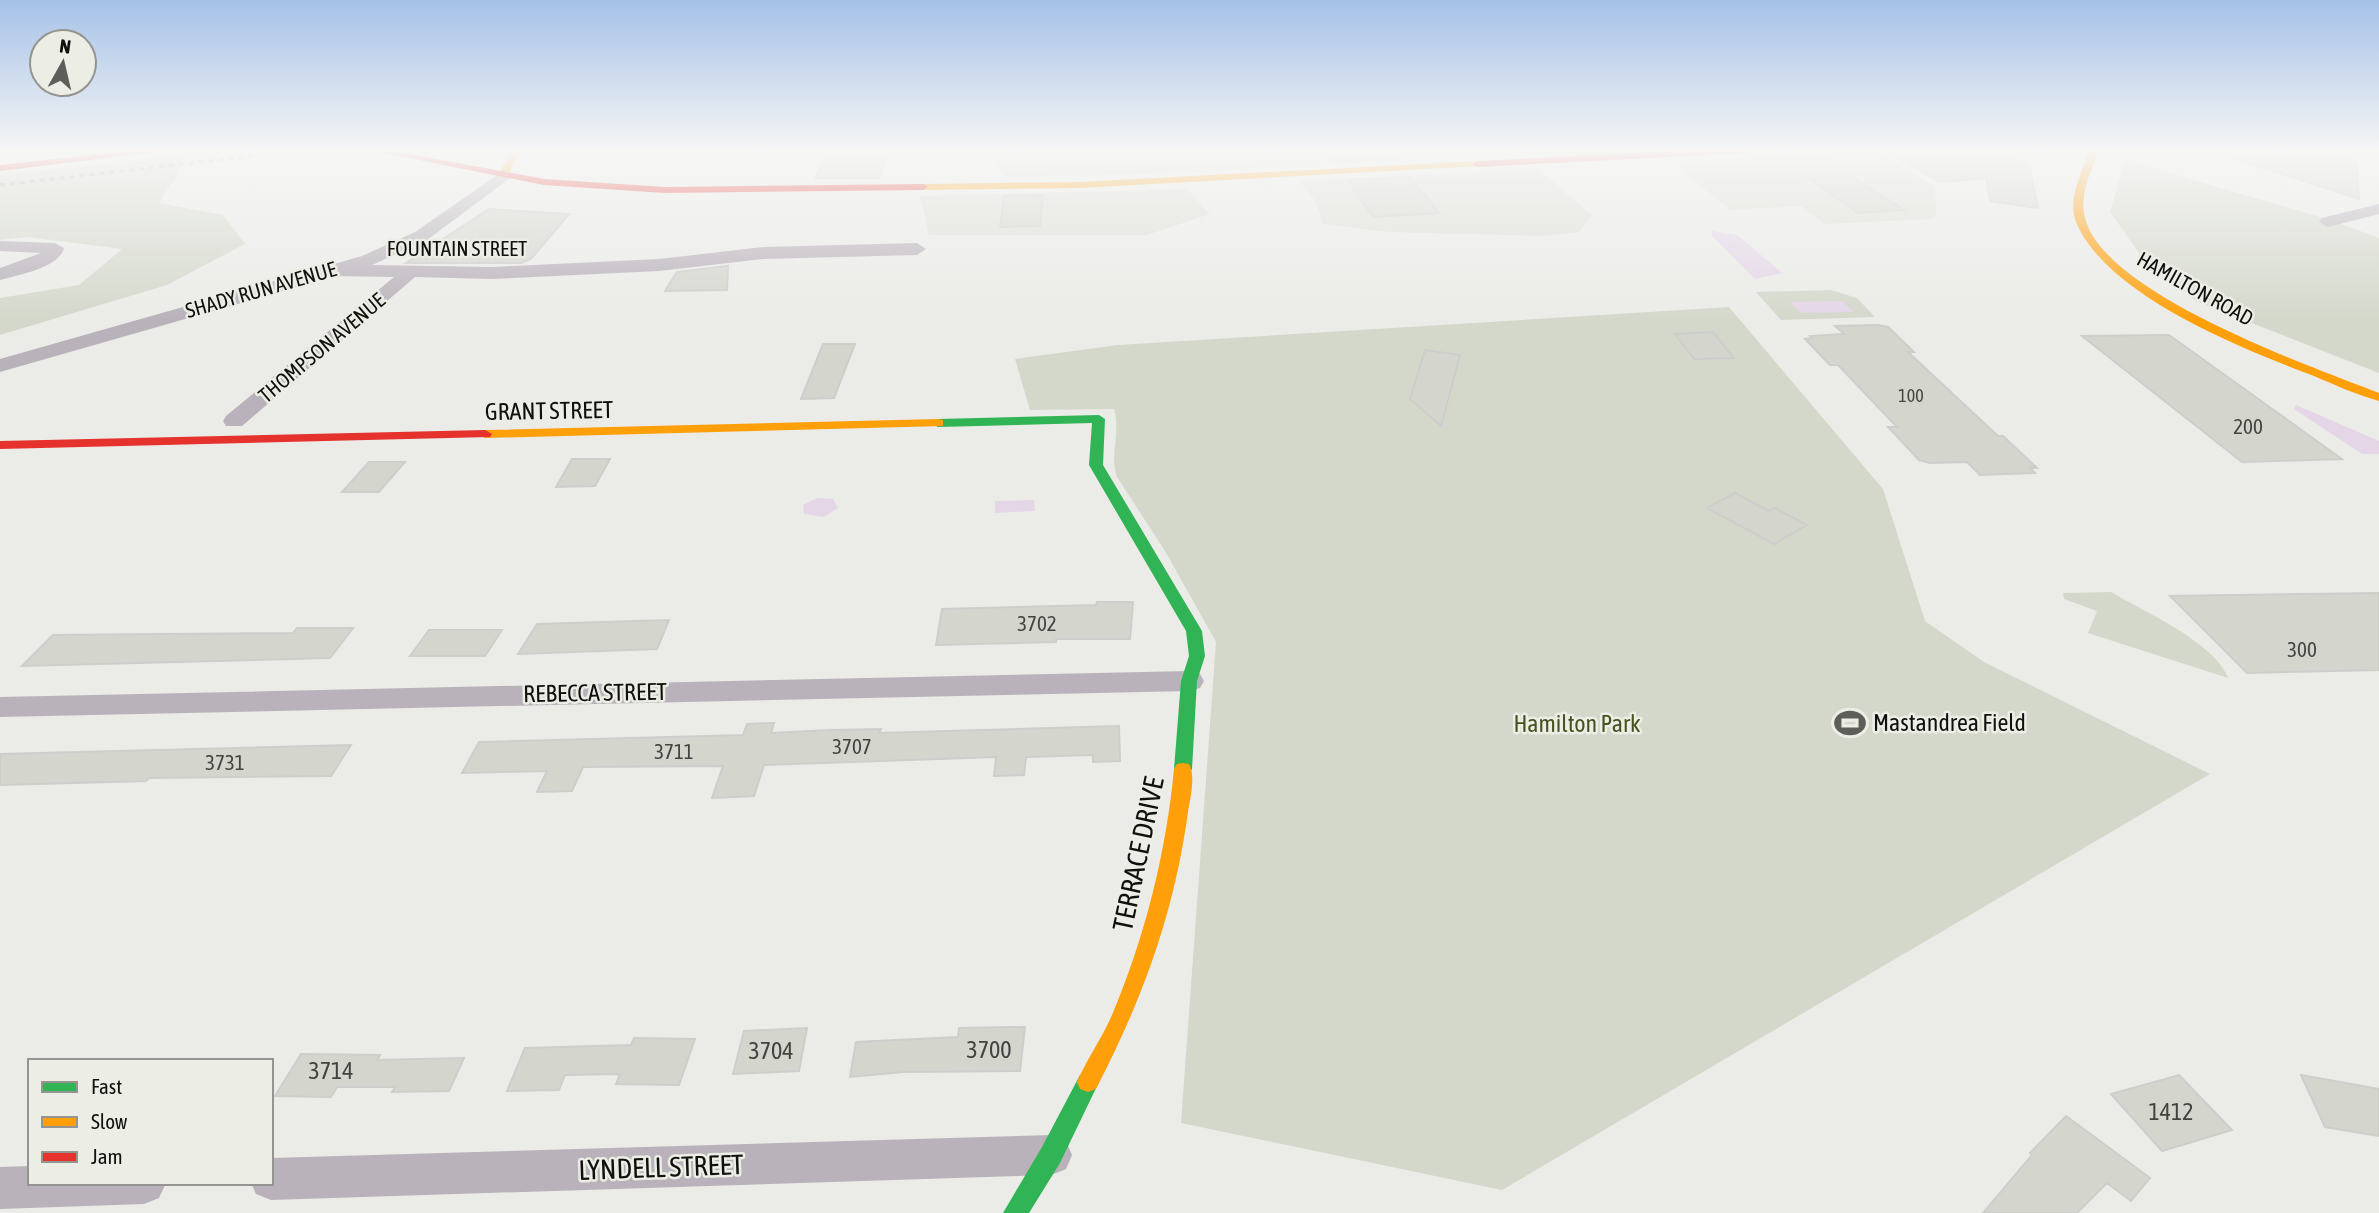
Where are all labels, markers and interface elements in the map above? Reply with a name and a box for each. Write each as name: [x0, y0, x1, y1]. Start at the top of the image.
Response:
north arrow: [28, 28, 98, 98]
text: N: [58, 34, 72, 58]
street label: FOUNTAIN STREET: [387, 236, 527, 260]
street label: HAMILTON ROAD: [2133, 246, 2258, 330]
street label: SHADY RUN AVENUE: [183, 256, 339, 322]
street label: THOMPSON AVENUE: [253, 287, 389, 407]
house number: 100: [1898, 385, 1924, 406]
street label: GRANT STREET: [485, 396, 614, 425]
house number: 200: [2233, 414, 2263, 438]
house number: 3702: [1017, 611, 1057, 635]
house number: 300: [2287, 637, 2317, 661]
street label: REBECCA STREET: [523, 678, 667, 707]
sports icon: Mastandrea Field: [1833, 706, 1867, 740]
place label: Mastandrea Field: [1873, 709, 2026, 736]
park label: Hamilton Park: [1513, 710, 1641, 737]
house number: 3707: [832, 734, 872, 758]
house number: 3711: [654, 739, 694, 763]
house number: 3731: [205, 750, 245, 774]
street label: TERRACE DRIVE: [1106, 774, 1170, 934]
house number: 3700: [966, 1036, 1012, 1063]
house number: 3704: [748, 1037, 794, 1064]
house number: 3714: [308, 1057, 354, 1084]
legend: [28, 1059, 273, 1185]
text: Fast: [91, 1074, 122, 1098]
house number: 1412: [2148, 1098, 2194, 1125]
text: Slow: [91, 1109, 128, 1133]
text: Jam: [91, 1144, 123, 1168]
street label: LYNDELL STREET: [578, 1148, 744, 1186]

